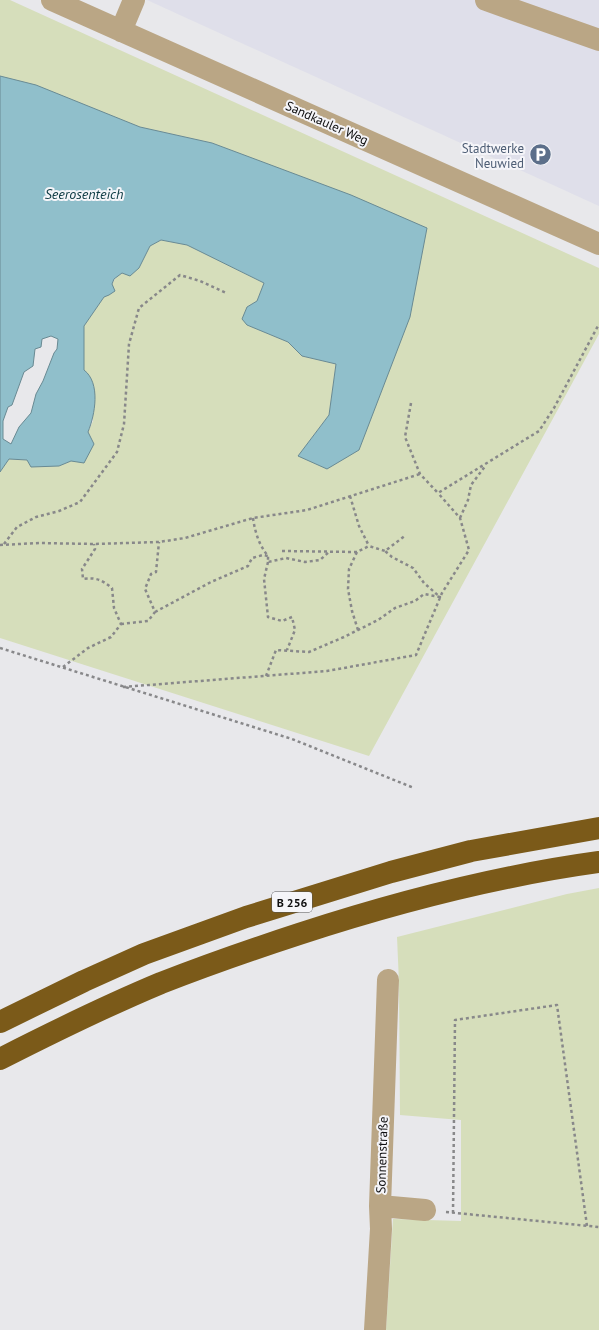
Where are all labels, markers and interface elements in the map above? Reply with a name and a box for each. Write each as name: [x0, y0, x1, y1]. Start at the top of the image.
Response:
street label: Sandkauler Weg: [283, 97, 371, 149]
place label: Stadtwerke Neuwied: [462, 140, 524, 172]
parking icon: Stadtwerke Neuwied: [527, 142, 553, 168]
water label: Seerosenteich: [45, 185, 123, 203]
road number: B 256: [272, 892, 312, 912]
street label: Sonnenstraße: [372, 1116, 392, 1194]

